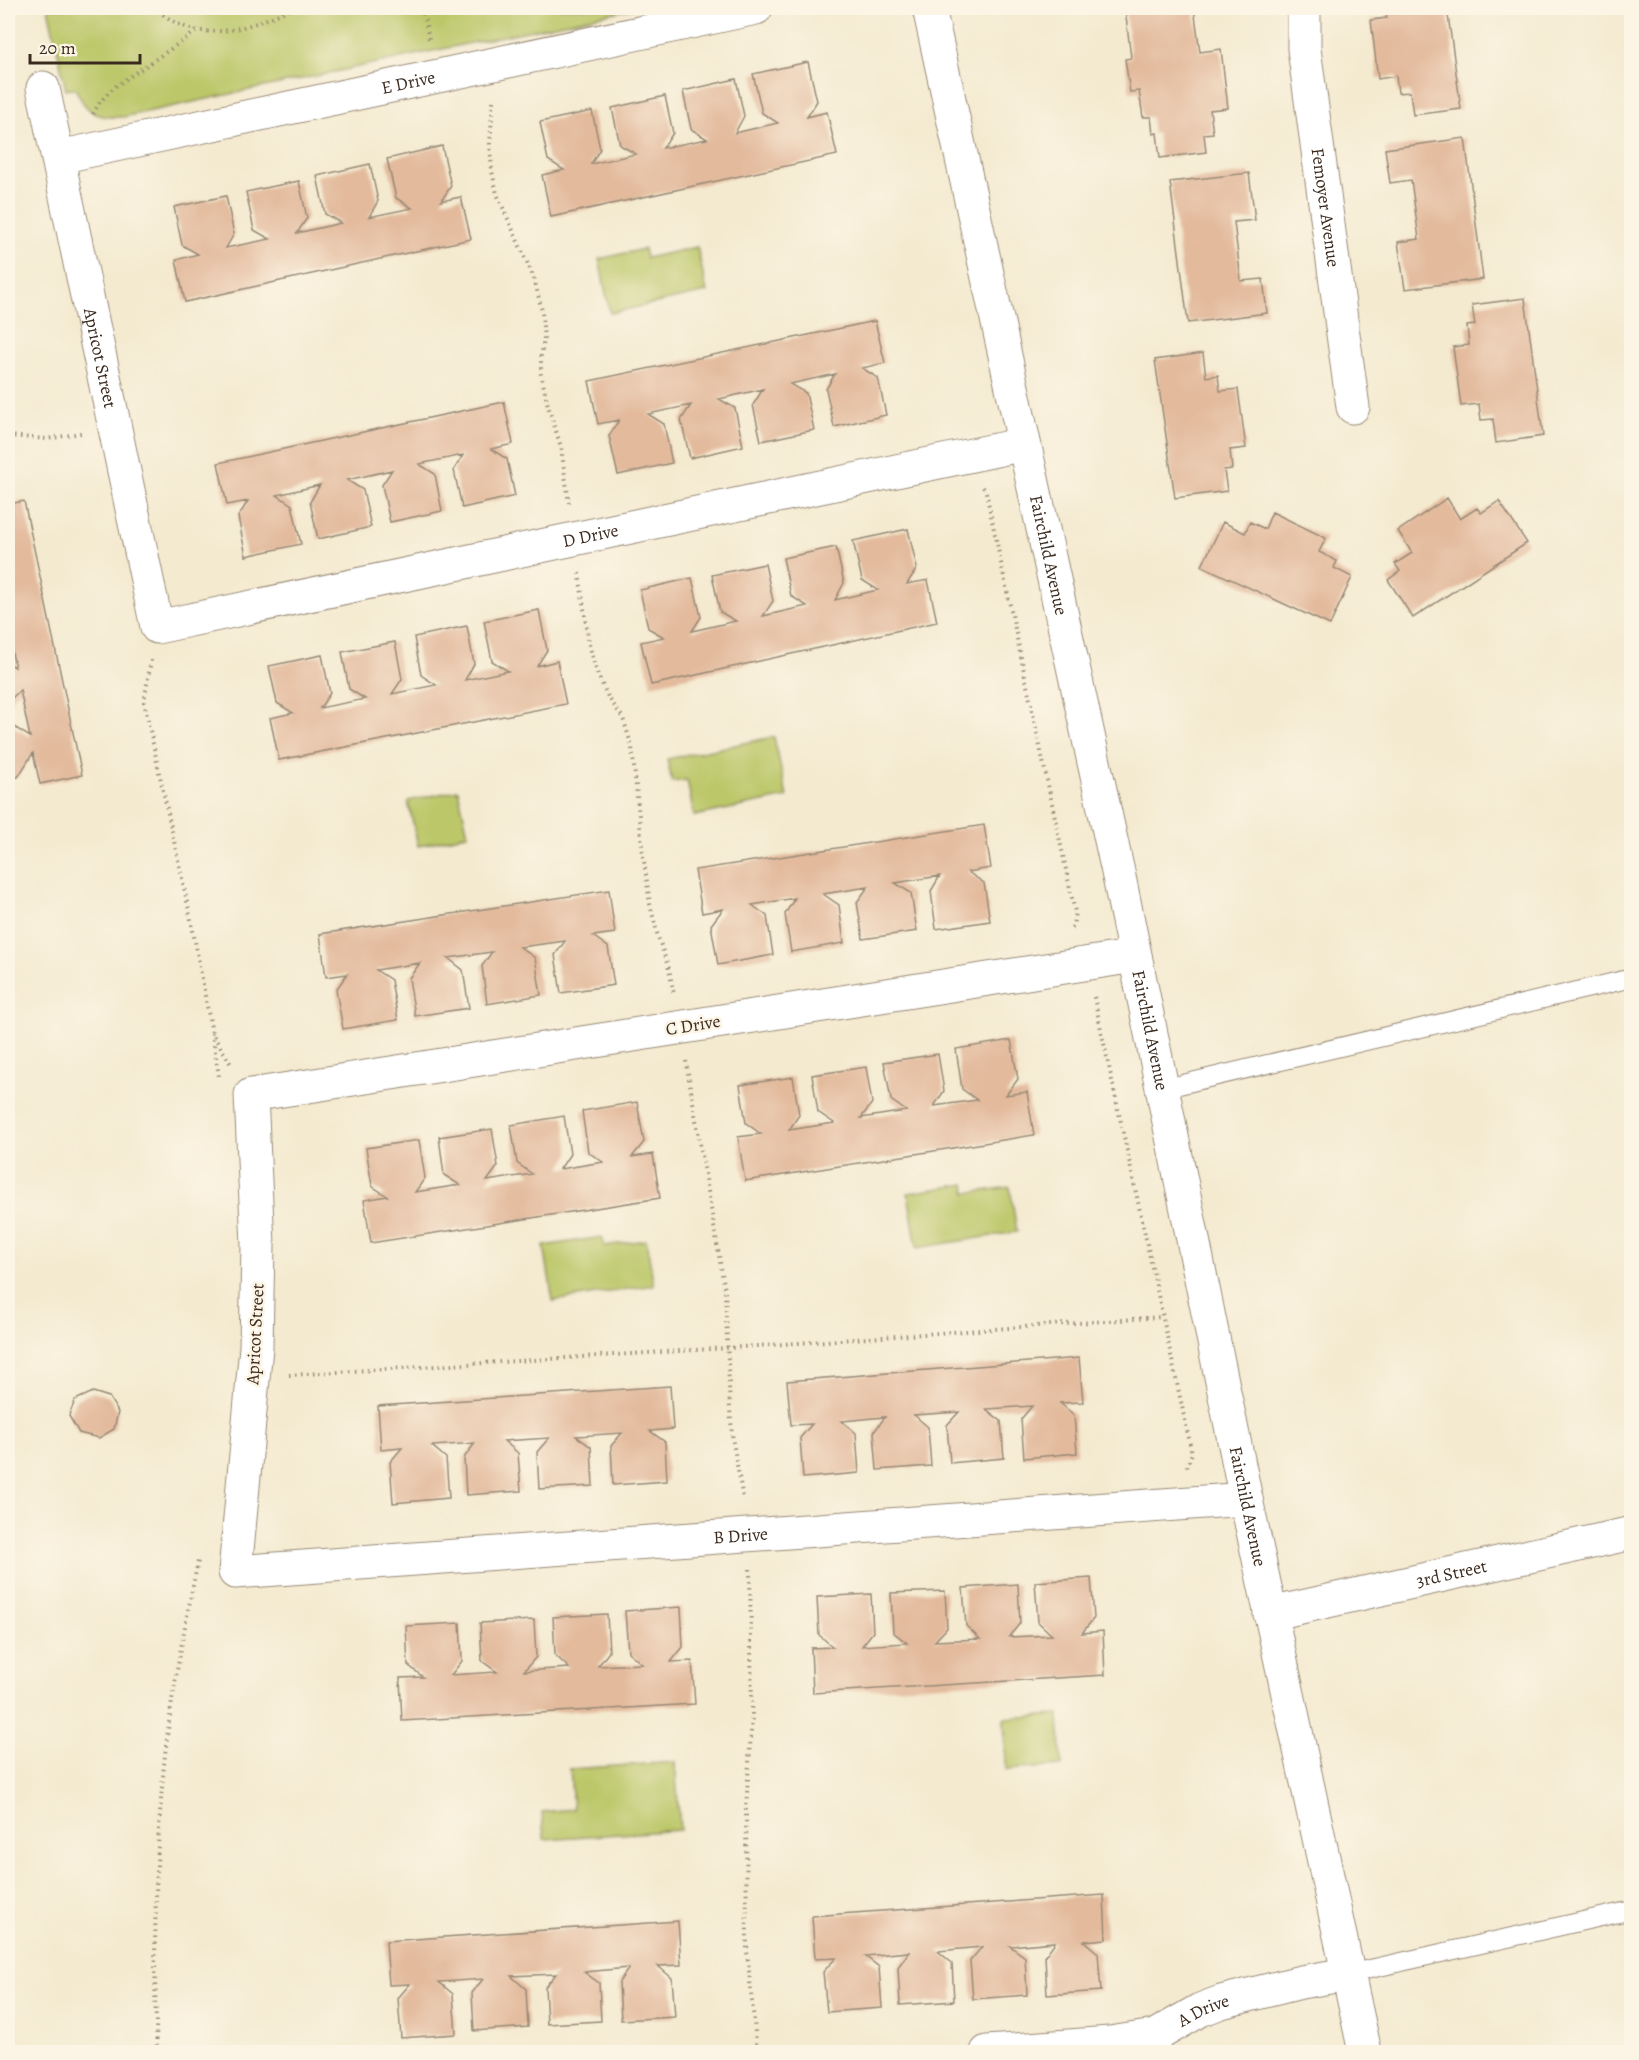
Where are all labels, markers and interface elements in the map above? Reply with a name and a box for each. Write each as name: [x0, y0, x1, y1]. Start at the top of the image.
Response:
scale bar: [30, 27, 140, 65]
text: 20 m: [39, 36, 76, 60]
street label: E Drive: [379, 65, 437, 100]
street label: Femoyer Avenue: [1306, 146, 1346, 269]
street label: Apricot Street: [78, 305, 122, 410]
street label: Fairchild Avenue: [1024, 493, 1073, 617]
street label: D Drive: [560, 518, 621, 553]
street label: Fairchild Avenue: [1126, 968, 1174, 1093]
street label: C Drive: [664, 1009, 722, 1041]
street label: Apricot Street: [240, 1283, 270, 1386]
street label: Fairchild Avenue: [1224, 1444, 1272, 1569]
street label: B Drive: [712, 1522, 769, 1549]
street label: 3rd Street: [1414, 1554, 1489, 1593]
street label: A Drive: [1172, 1988, 1232, 2033]

